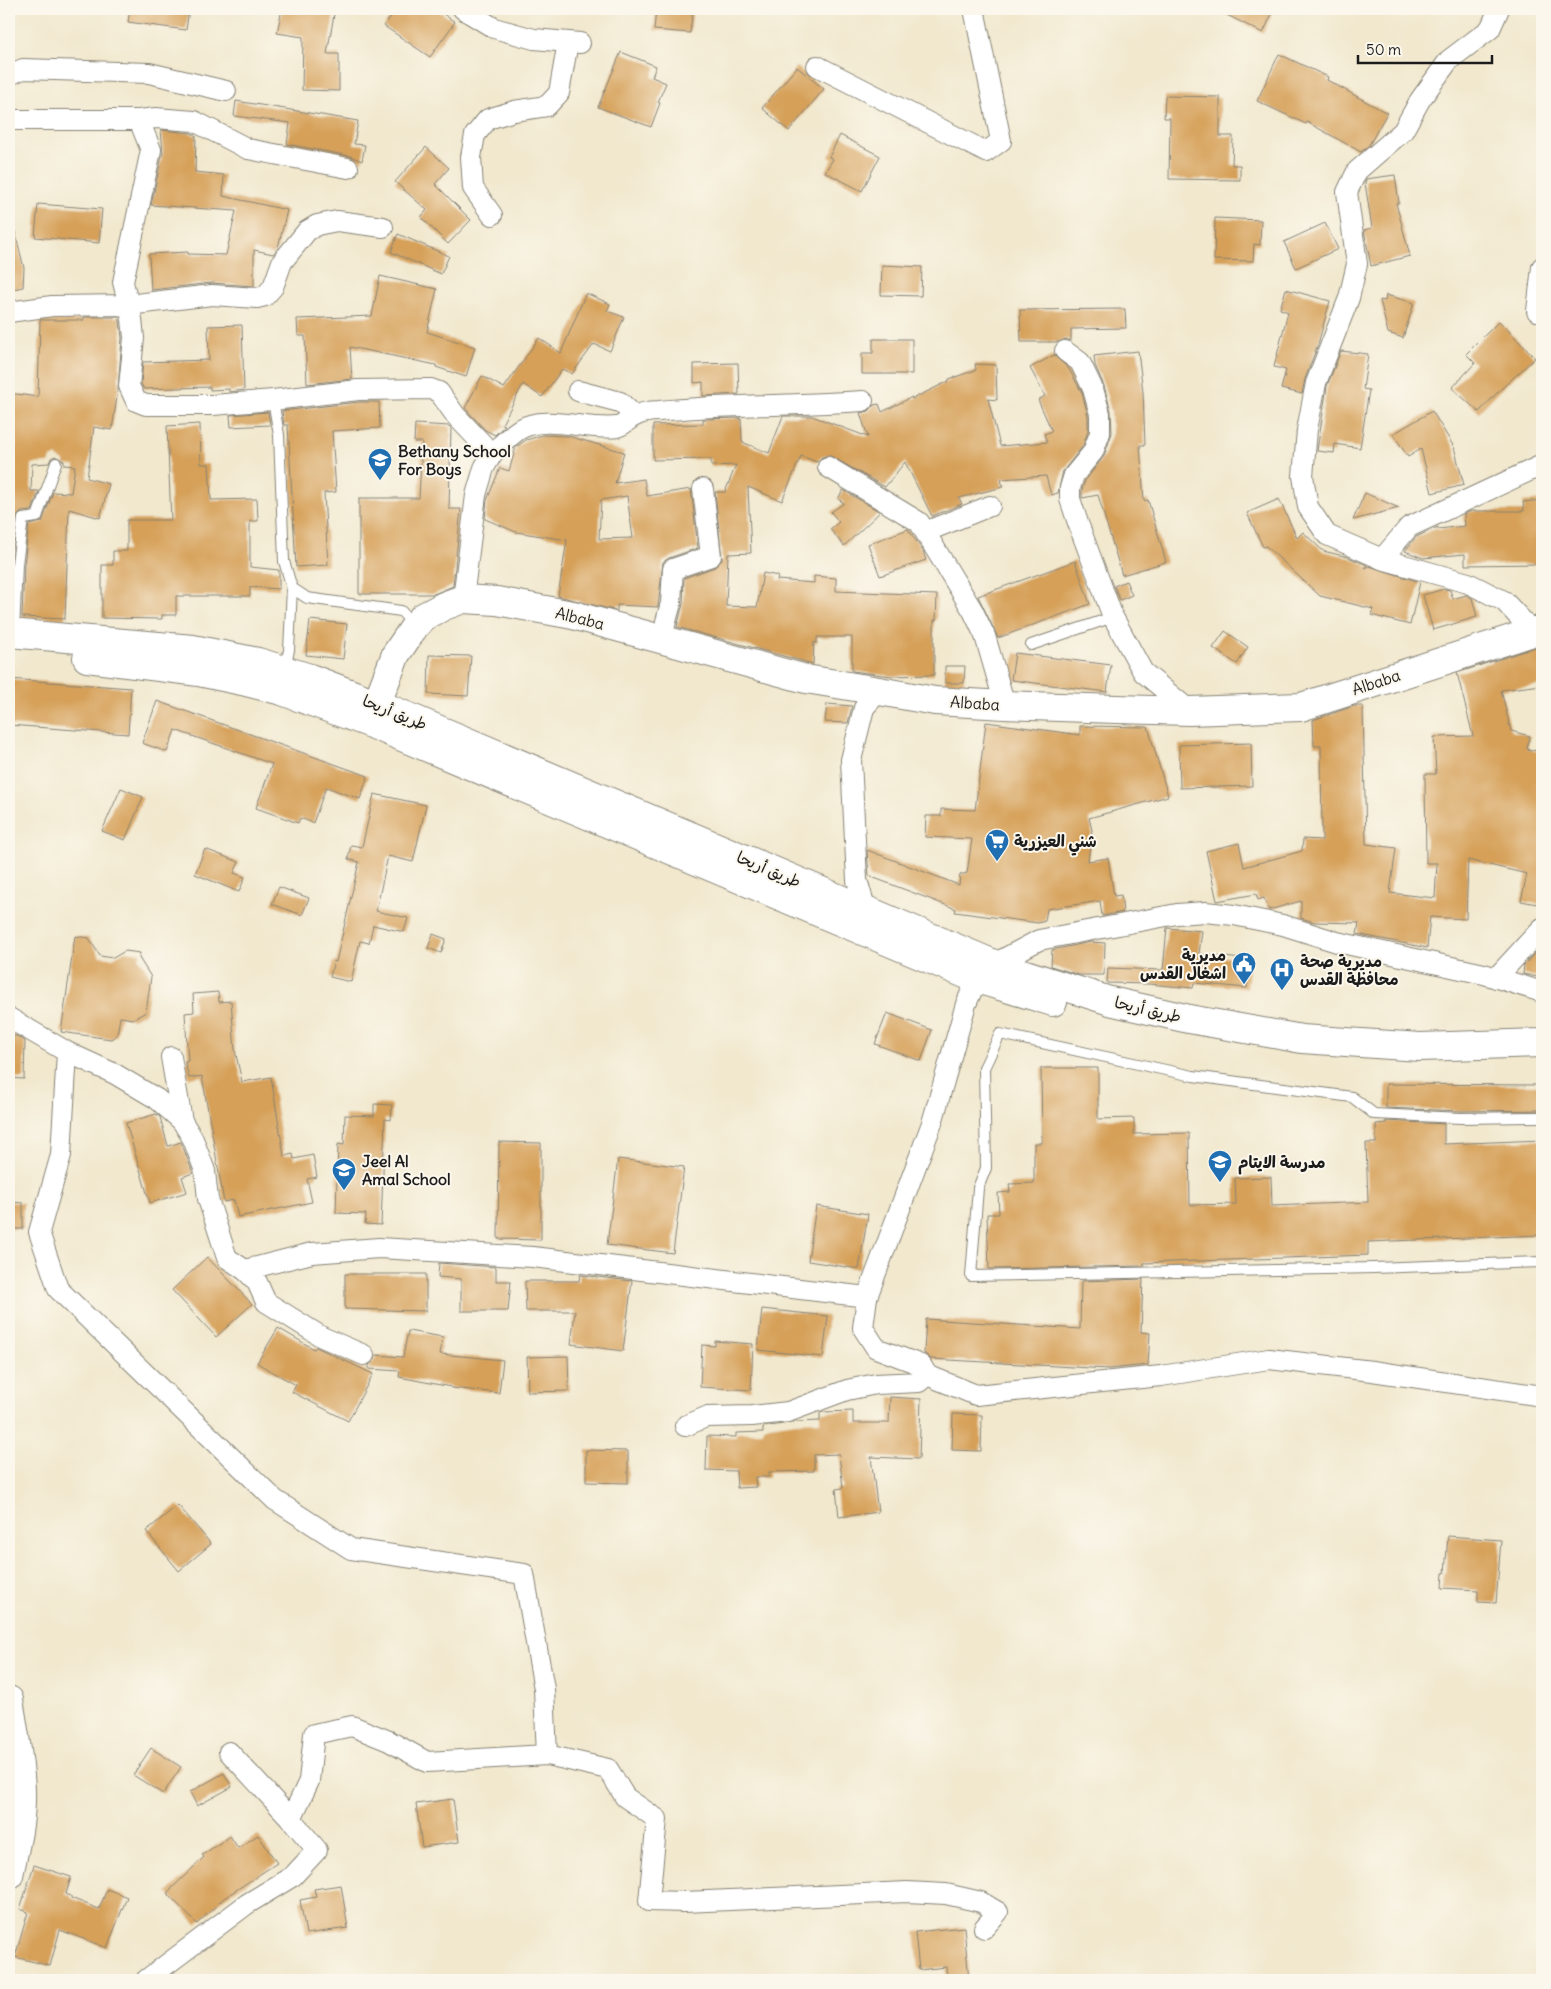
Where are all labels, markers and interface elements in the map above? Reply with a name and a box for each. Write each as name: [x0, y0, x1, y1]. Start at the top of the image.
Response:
scale bar: [1358, 32, 1492, 64]
text: 50 m: [1366, 40, 1401, 59]
place label: Bethany School For Boys: [398, 441, 511, 480]
school or university icon: Bethany School For Boys: [367, 447, 393, 481]
street label: Albaba: [553, 602, 607, 634]
street label: Albaba: [1349, 665, 1403, 699]
street label: طريق أريحا: [360, 690, 430, 734]
street label: Albaba: [949, 691, 1001, 715]
supermarket icon: شني العيزرية: [984, 828, 1010, 862]
place label: شني العيزرية: [1014, 831, 1097, 856]
street label: طريق أريحا: [734, 847, 804, 891]
place label: مديرية اشغال القدس: [1140, 945, 1226, 983]
public building icon: مديرية اشغال القدس: [1231, 951, 1257, 985]
place label: مديرية صحة محافظة القدس: [1300, 951, 1399, 989]
hospital icon: مديرية صحة محافظة القدس: [1269, 957, 1295, 991]
street label: طريق أريحا: [1113, 992, 1183, 1026]
school or university icon: مدرسة الايتام: [1207, 1149, 1233, 1183]
place label: Jeel Al Amal School: [362, 1151, 451, 1189]
place label: مدرسة الايتام: [1238, 1152, 1325, 1175]
school or university icon: Jeel Al Amal School: [331, 1157, 357, 1191]

